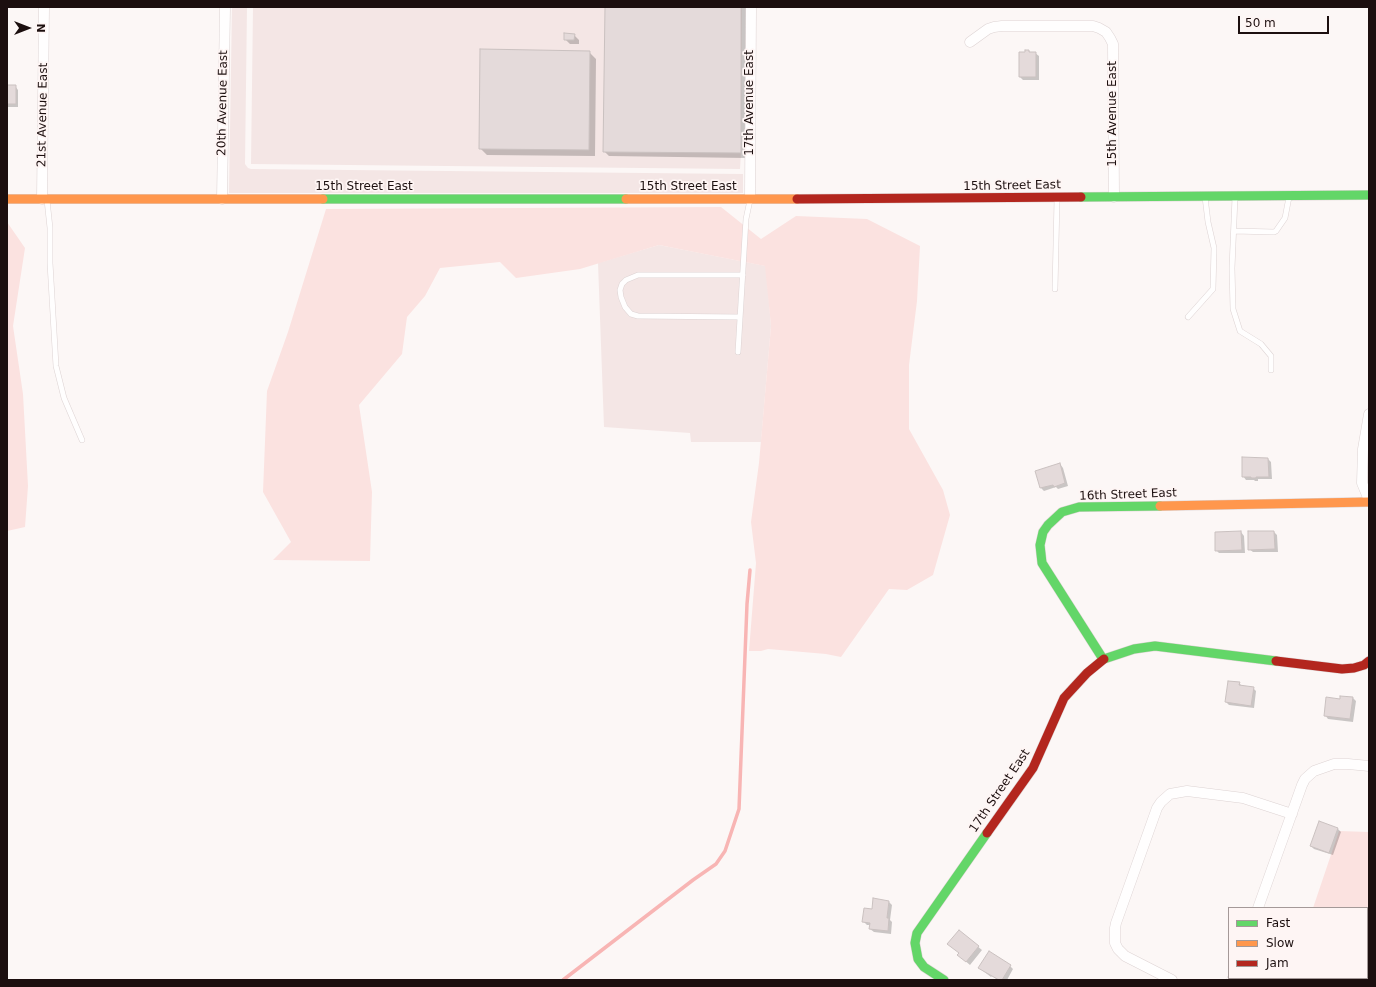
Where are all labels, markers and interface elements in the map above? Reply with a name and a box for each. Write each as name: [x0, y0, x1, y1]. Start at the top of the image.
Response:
north arrow: [8, 8, 48, 48]
scale bar: [1240, 8, 1331, 34]
text: 50 m: [1245, 16, 1276, 30]
text: N: [34, 23, 47, 33]
street label: 20th Avenue East: [215, 50, 231, 156]
street label: 17th Avenue East: [743, 50, 757, 156]
street label: 15th Avenue East: [1106, 61, 1120, 167]
street label: 21st Avenue East: [35, 63, 51, 167]
street label: 15th Street East: [963, 178, 1061, 194]
street label: 15th Street East: [315, 180, 413, 194]
street label: 15th Street East: [639, 180, 737, 194]
street label: 16th Street East: [1079, 486, 1177, 504]
street label: 17th Street East: [967, 747, 1033, 835]
legend: [1228, 907, 1368, 979]
text: Fast: [1266, 916, 1290, 930]
text: Slow: [1266, 936, 1294, 950]
text: Jam: [1266, 956, 1289, 970]

